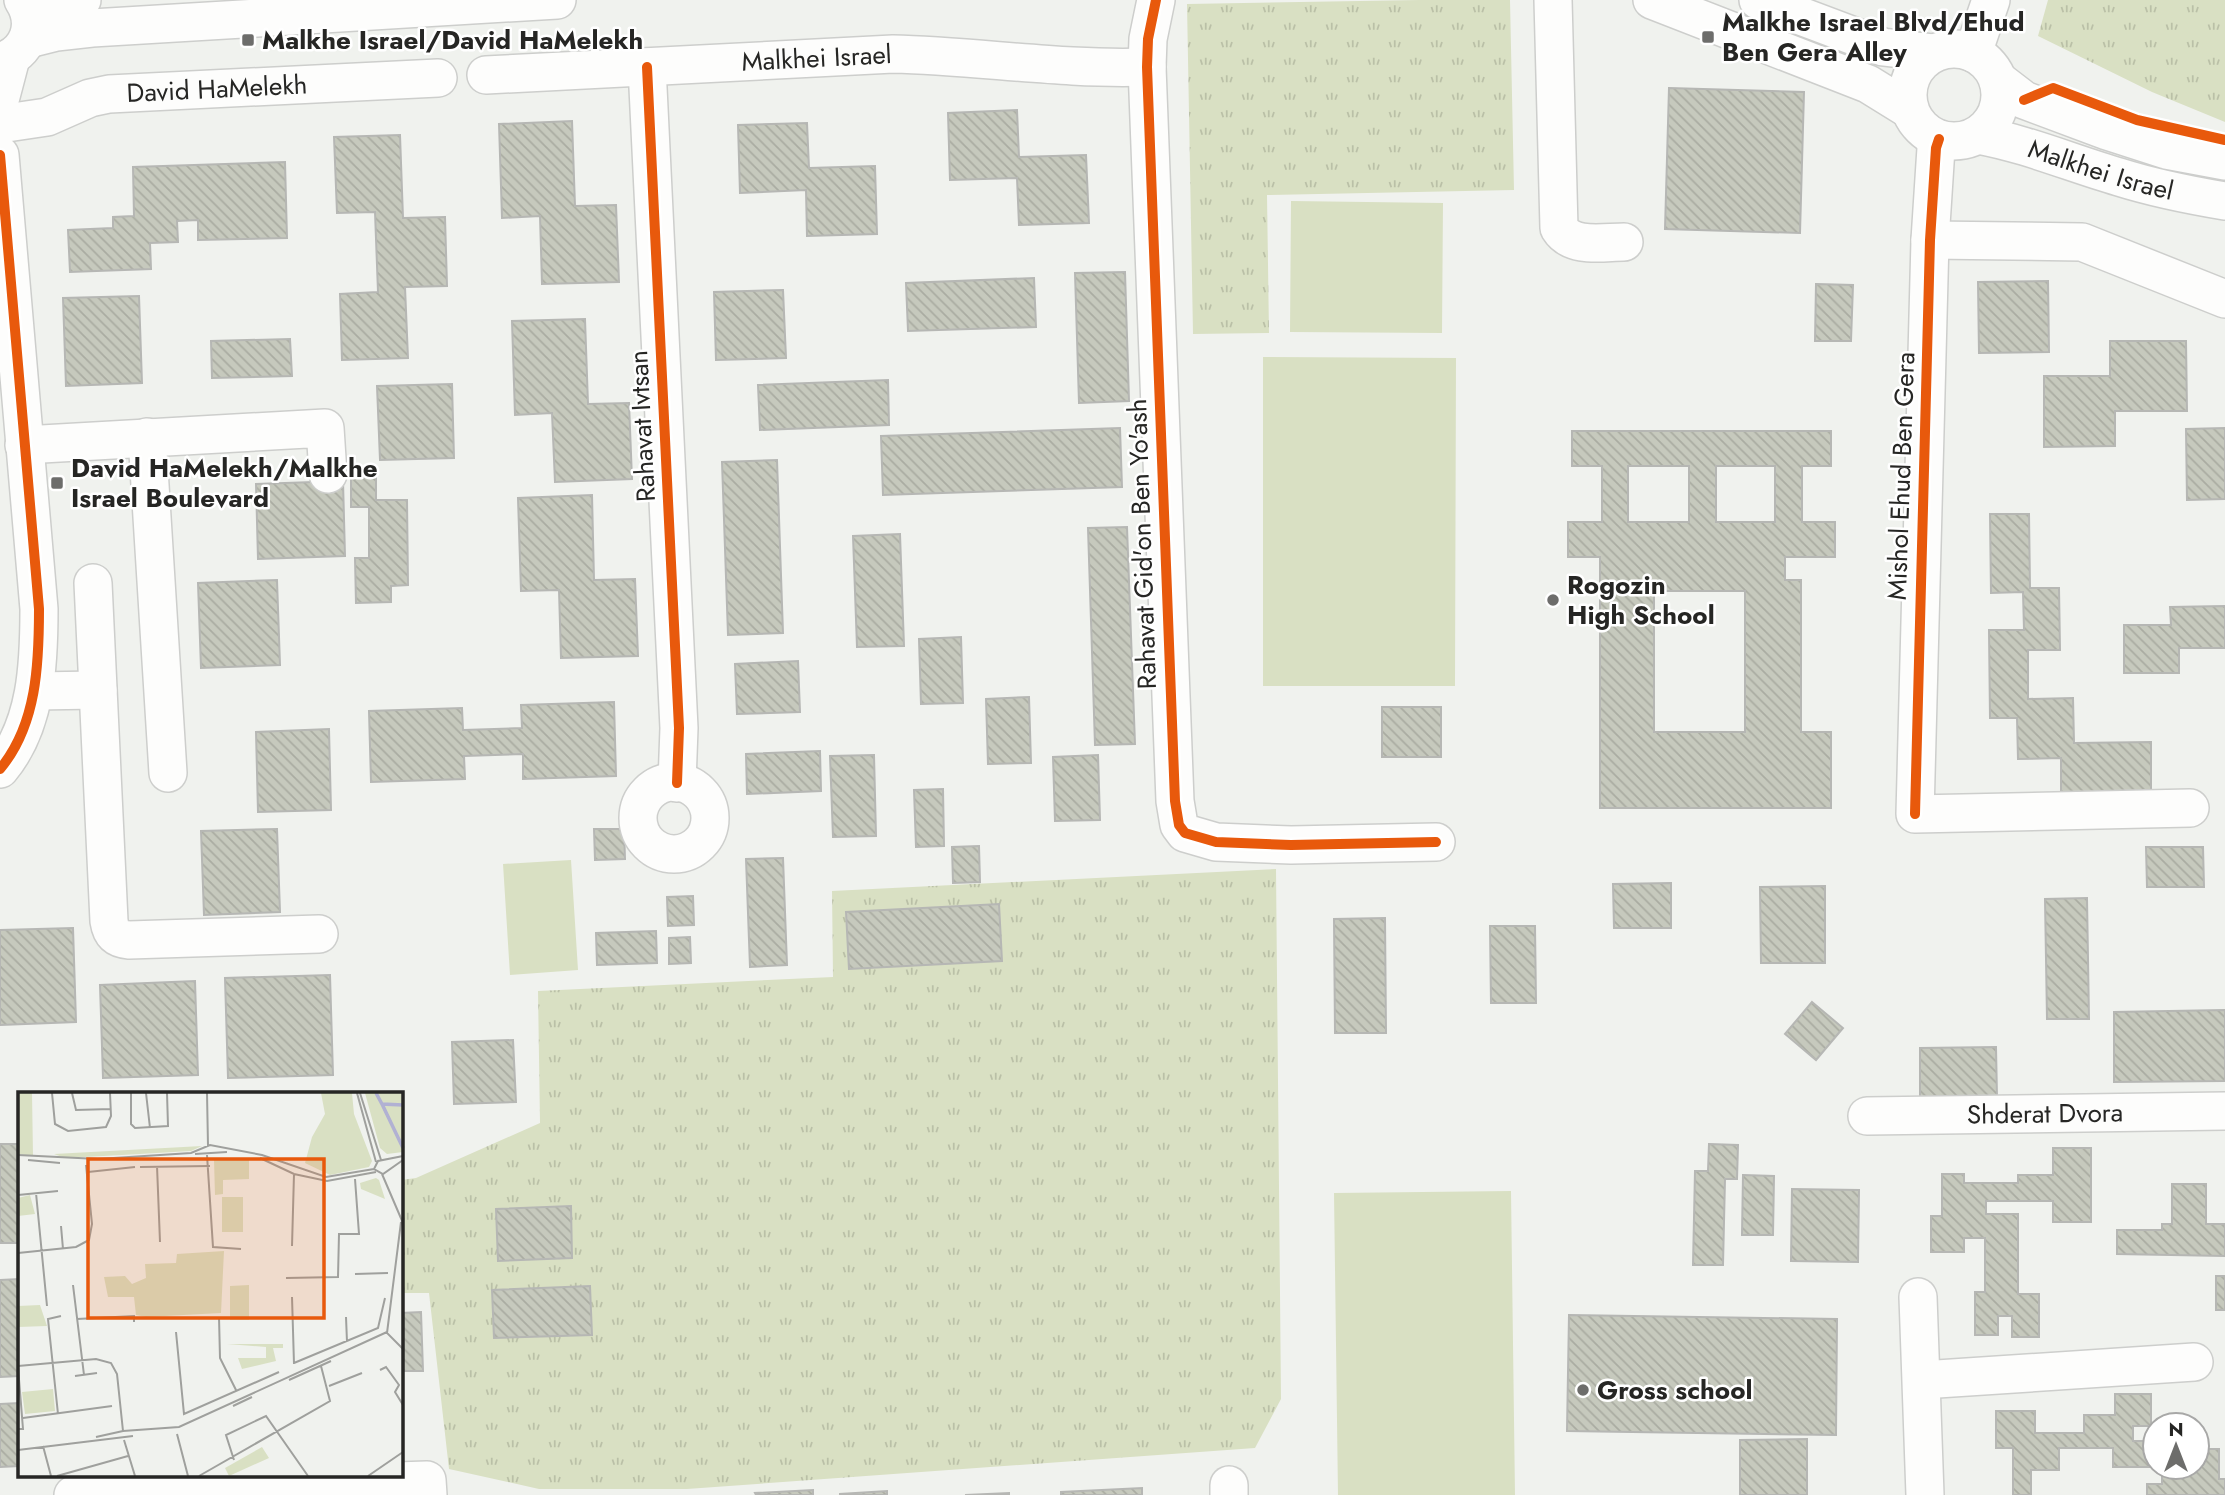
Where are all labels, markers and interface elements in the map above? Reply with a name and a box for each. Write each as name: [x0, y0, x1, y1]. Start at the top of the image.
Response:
place label: Malkhe Israel Blvd/Ehud Ben Gera Alley: [1722, 3, 2025, 71]
place label: Malkhe Israel/David HaMelekh: [262, 21, 643, 59]
marker: Malkhe Israel Blvd/Ehud Ben Gera Alley: [1700, 29, 1716, 45]
marker: Malkhe Israel/David HaMelekh: [240, 32, 256, 48]
street label: Malkhei Israel: [741, 35, 893, 81]
street label: David HaMelekh: [126, 65, 308, 112]
street label: Malkhei Israel: [2023, 130, 2177, 210]
street label: Rahavat Ivtsan: [619, 349, 665, 503]
street label: Mishol Ehud Ben Gera: [1878, 351, 1924, 601]
street label: Rahavat Gid'on Ben Yo'ash: [1118, 398, 1166, 690]
place label: David HaMelekh/Malkhe Israel Boulevard: [71, 449, 378, 517]
marker: David HaMelekh/Malkhe Israel Boulevard: [49, 475, 65, 491]
place label: Rogozin High School: [1567, 566, 1715, 634]
marker: Rogozin High School: [1545, 592, 1561, 608]
inset map: [18, 1092, 402, 1478]
street label: Shderat Dvora: [1967, 1093, 2123, 1134]
place label: Gross school: [1597, 1371, 1753, 1409]
marker: Gross school: [1575, 1382, 1591, 1398]
north arrow: [2141, 1411, 2211, 1481]
text: N: [2168, 1416, 2184, 1443]

